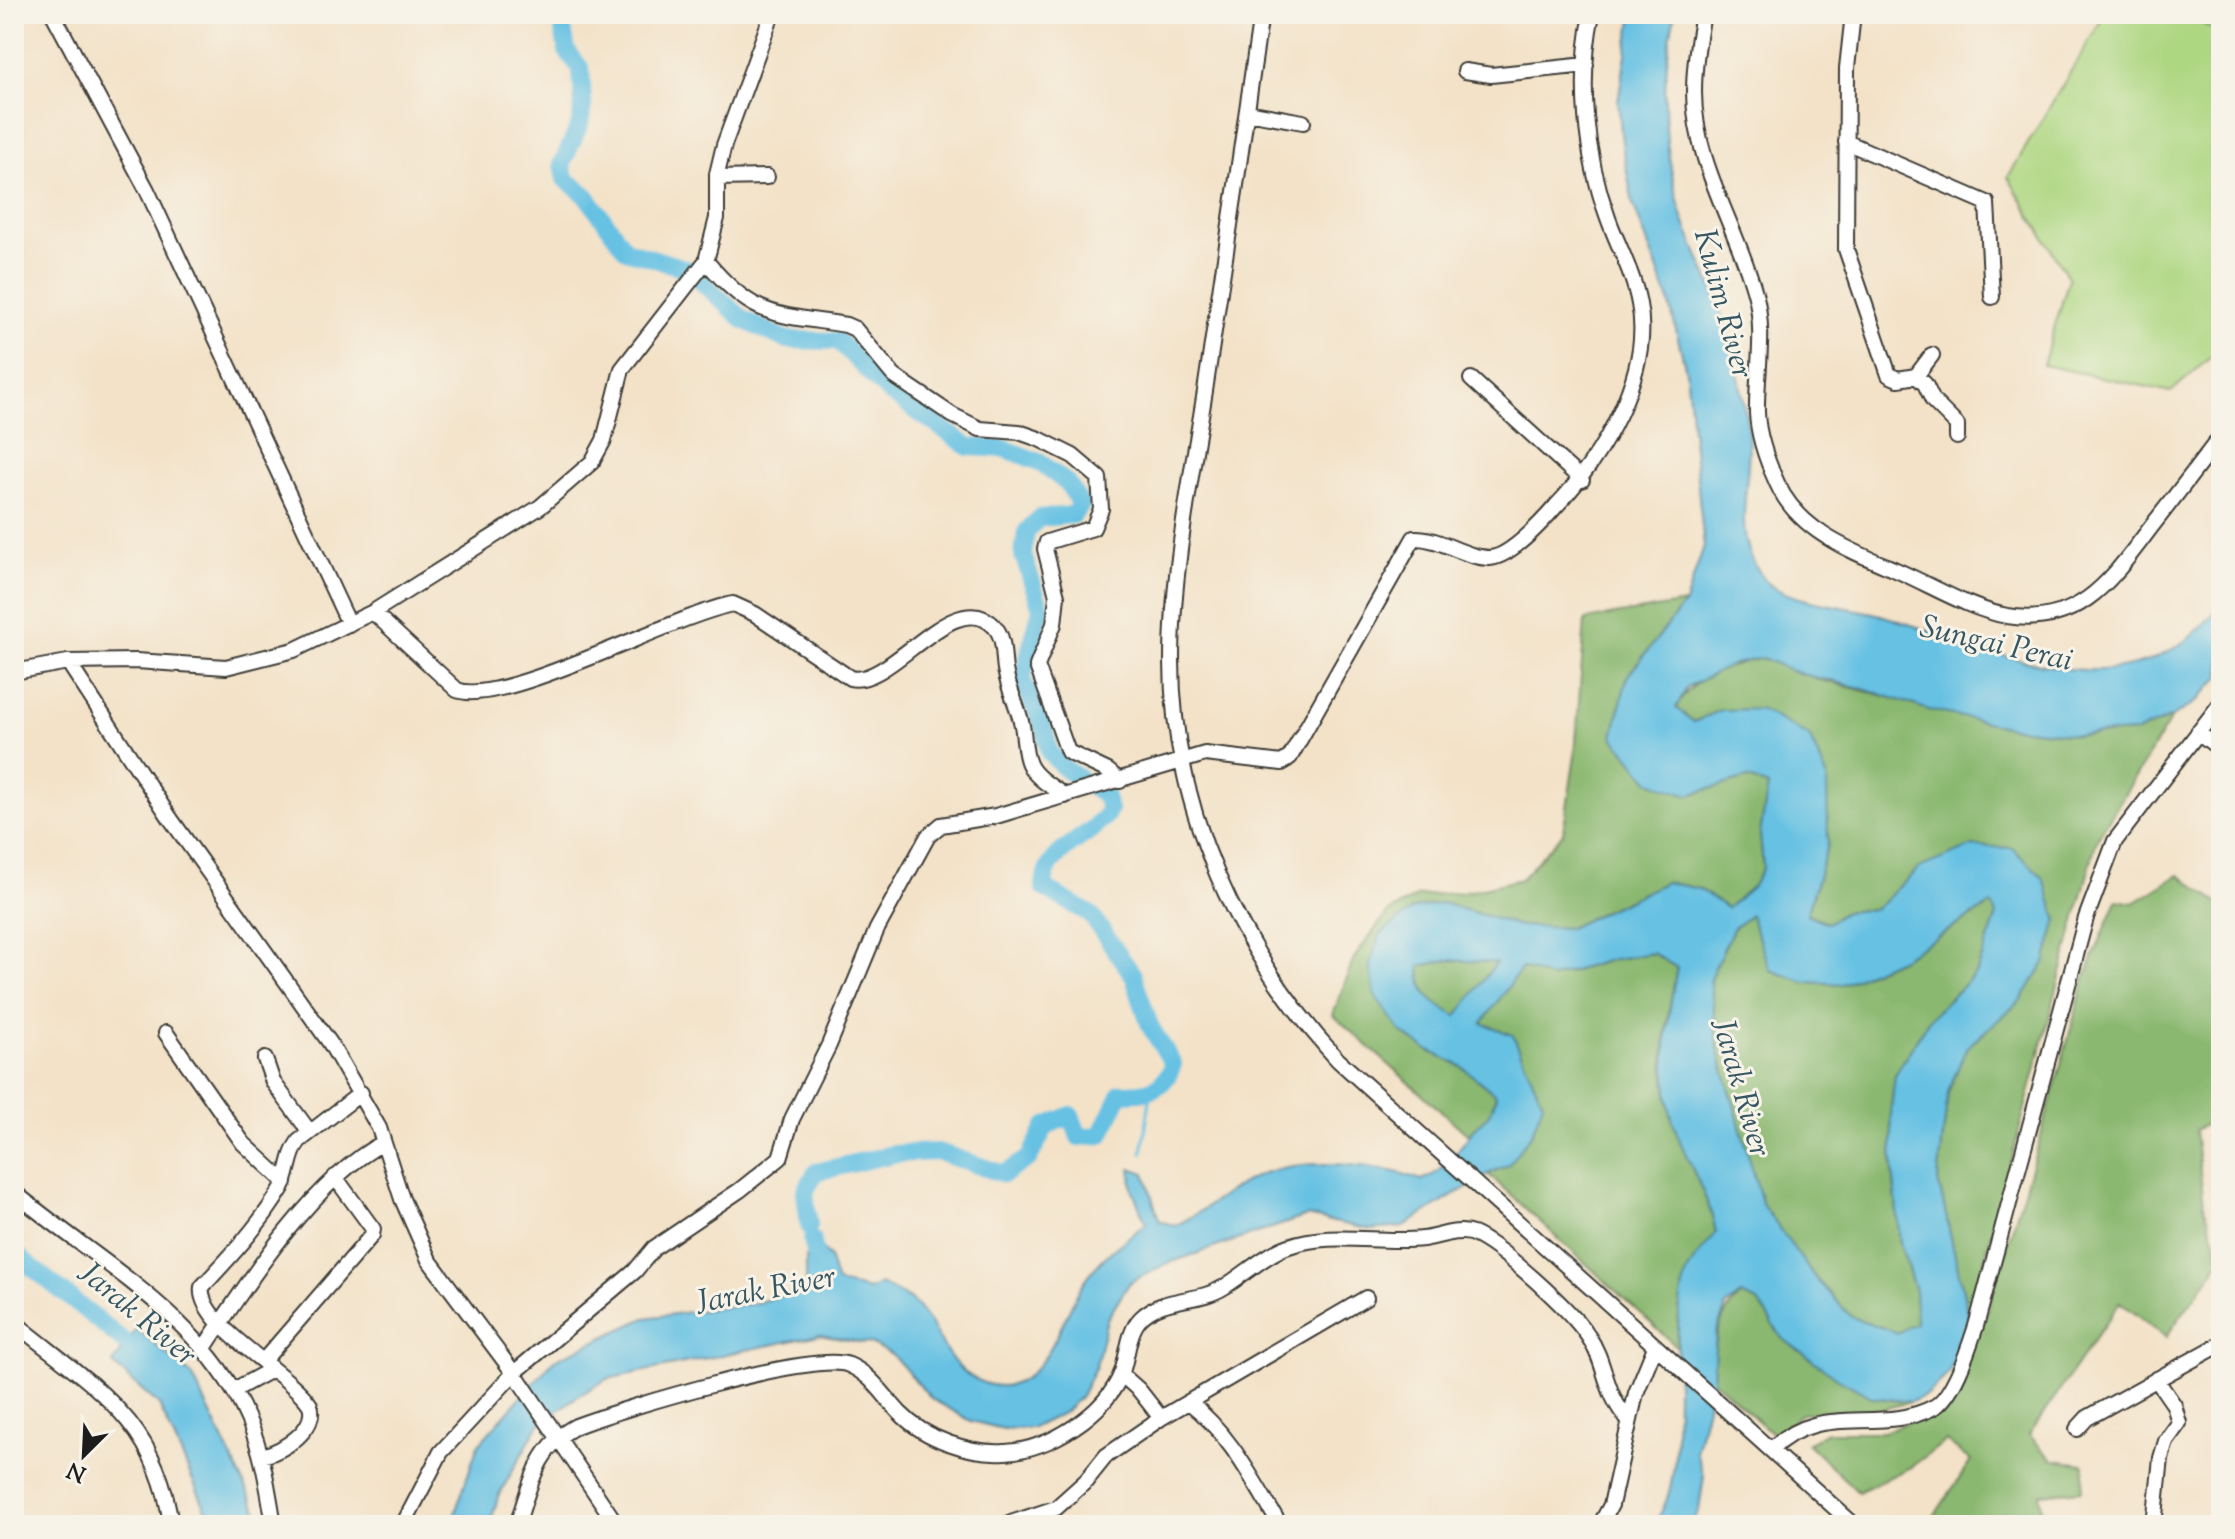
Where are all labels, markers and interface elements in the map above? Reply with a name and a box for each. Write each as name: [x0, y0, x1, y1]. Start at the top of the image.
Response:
water label: Kulim River: [1680, 224, 1764, 384]
water label: Sungai Perai: [1915, 605, 2077, 685]
water label: Jarak River: [1698, 1013, 1782, 1162]
water label: Jarak River: [67, 1251, 206, 1378]
water label: Jarak River: [691, 1255, 840, 1327]
north arrow: [44, 1415, 124, 1495]
text: N: [62, 1452, 92, 1489]

